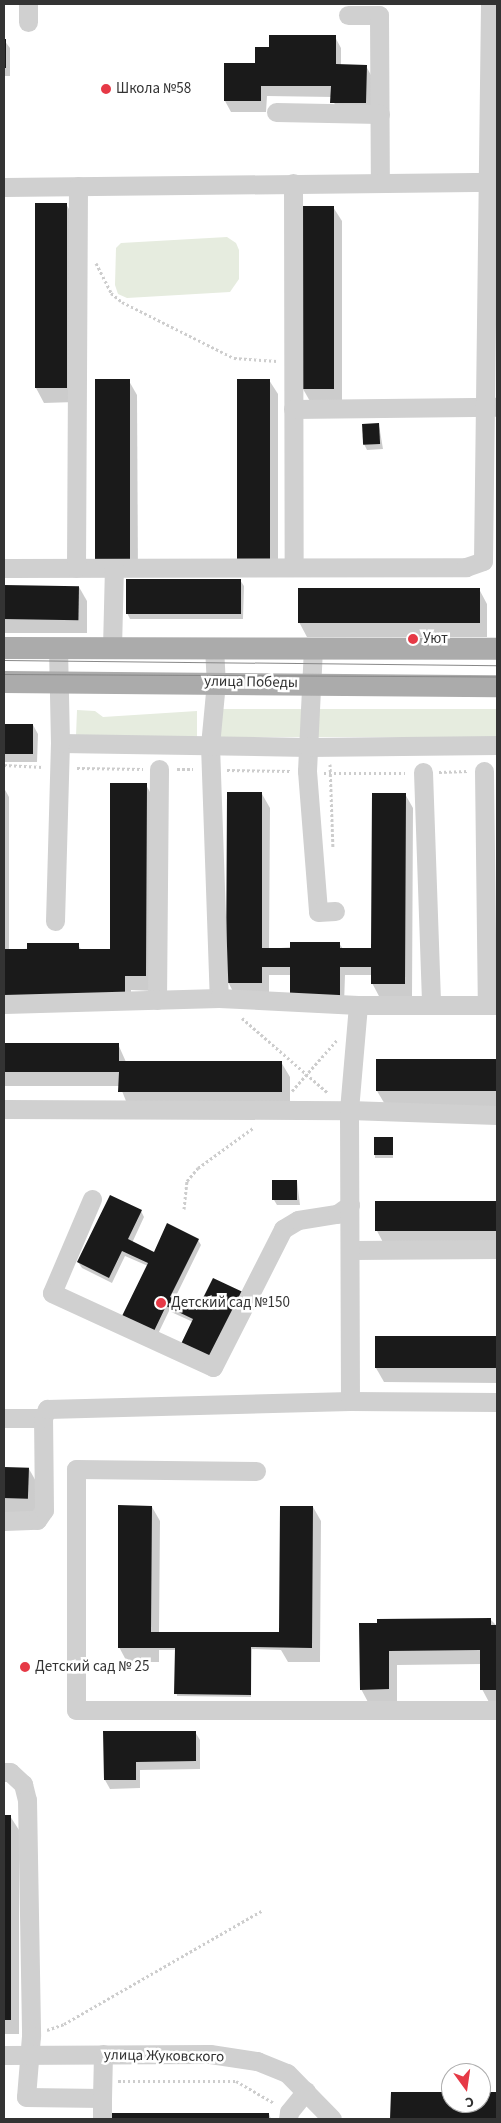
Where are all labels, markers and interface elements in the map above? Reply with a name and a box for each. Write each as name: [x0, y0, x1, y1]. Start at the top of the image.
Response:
place label: Школа №58: [116, 80, 191, 98]
marker: Школа №58: [100, 83, 112, 95]
place label: Уют: [423, 630, 448, 648]
marker: Уют: [407, 633, 419, 645]
street label: улица Победы: [204, 672, 298, 692]
place label: Детский сад №150: [171, 1294, 290, 1312]
marker: Детский сад №150: [155, 1297, 167, 1309]
place label: Детский сад № 25: [35, 1658, 149, 1676]
marker: Детский сад № 25: [19, 1661, 31, 1673]
street label: улица Жуковского: [104, 2046, 224, 2066]
north arrow: [441, 2063, 491, 2113]
text: С: [463, 2091, 476, 2112]

